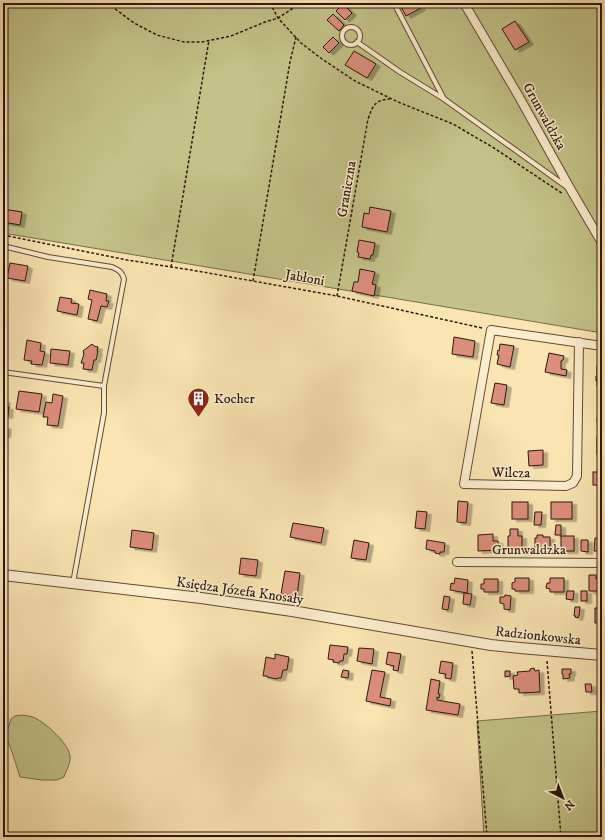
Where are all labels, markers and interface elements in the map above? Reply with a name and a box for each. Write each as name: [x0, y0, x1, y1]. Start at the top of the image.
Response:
street label: Grunwaldzka: [518, 80, 570, 153]
street label: Graniczna: [333, 159, 361, 219]
street label: Jabłoni: [282, 265, 326, 290]
building icon: Kocher: [185, 385, 211, 418]
place label: Kocher: [214, 390, 256, 408]
street label: Wilcza: [491, 464, 530, 482]
street label: Grunwaldzka: [492, 541, 566, 559]
street label: Księdza Józefa Knosały: [175, 573, 305, 609]
street label: Radzionkowska: [494, 623, 582, 649]
north arrow: [543, 778, 583, 818]
text: N: [561, 796, 577, 813]

